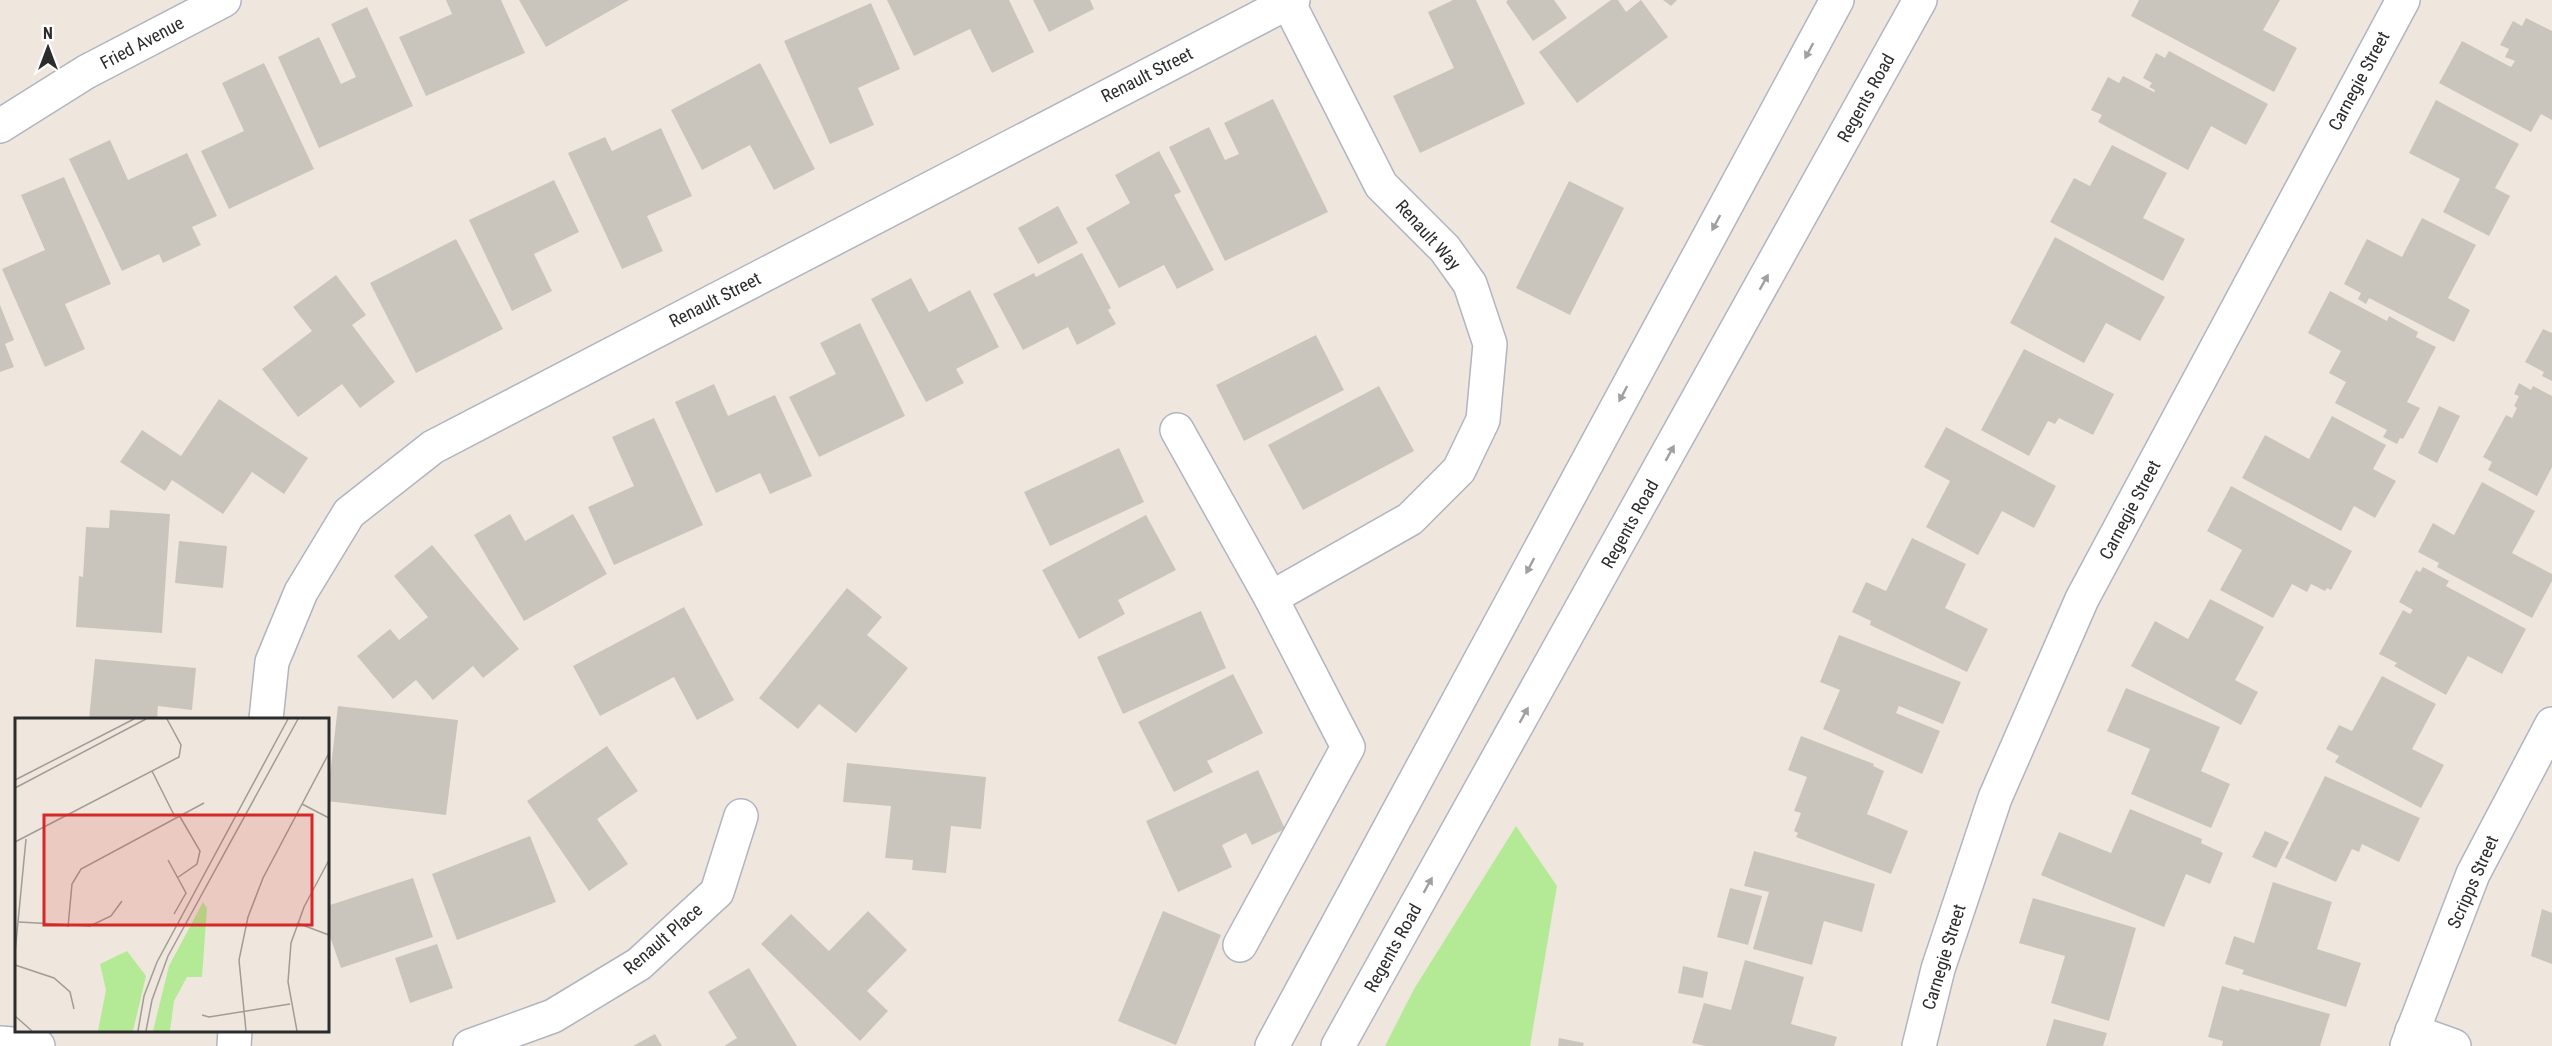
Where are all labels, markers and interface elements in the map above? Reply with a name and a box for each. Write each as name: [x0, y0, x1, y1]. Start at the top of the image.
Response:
street label: Fried Avenue: [96, 12, 187, 73]
north arrow: [18, 18, 78, 78]
text: N: [43, 24, 53, 43]
street label: Carnegie Street: [2324, 28, 2393, 134]
street label: Renault Street: [1098, 43, 1196, 107]
one-way arrow: [1804, 43, 1814, 60]
street label: Regents Road: [1833, 50, 1898, 146]
street label: Renault Way: [1391, 195, 1466, 274]
one-way arrow: [1711, 215, 1721, 232]
street label: Renault Street: [666, 268, 764, 332]
one-way arrow: [1759, 273, 1769, 290]
one-way arrow: [1618, 386, 1628, 403]
one-way arrow: [1665, 444, 1675, 461]
street label: Carnegie Street: [2095, 457, 2164, 563]
street label: Regents Road: [1597, 476, 1662, 572]
one-way arrow: [1525, 558, 1535, 575]
one-way arrow: [1518, 707, 1529, 723]
inset map: [15, 718, 328, 1031]
street label: Scripps Street: [2443, 832, 2502, 932]
one-way arrow: [1423, 877, 1434, 893]
street label: Renault Place: [619, 899, 706, 978]
street label: Regents Road: [1360, 900, 1425, 996]
street label: Carnegie Street: [1918, 902, 1970, 1012]

